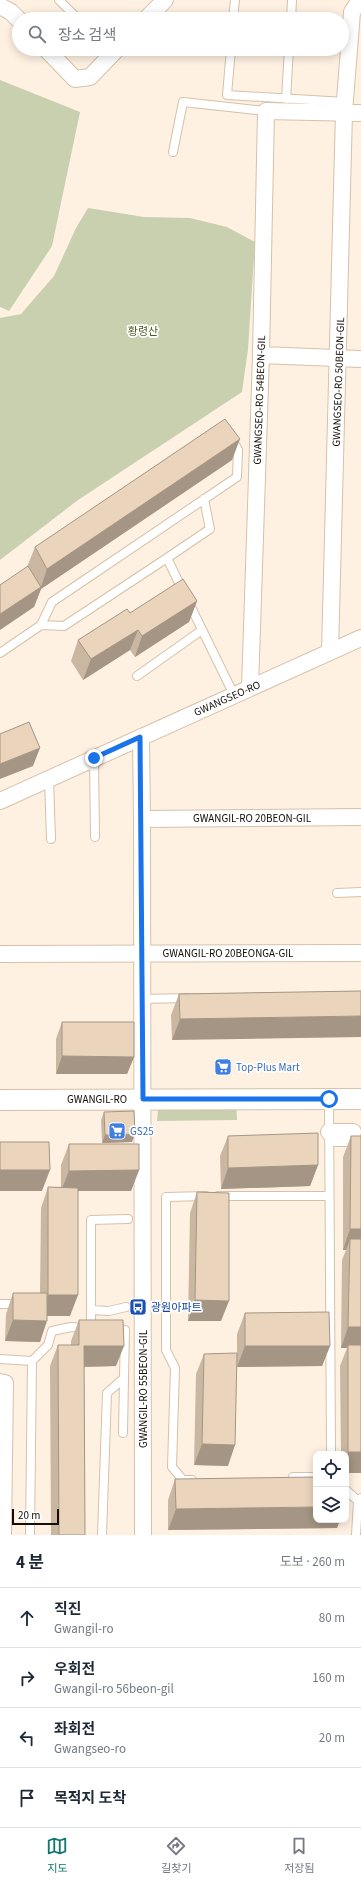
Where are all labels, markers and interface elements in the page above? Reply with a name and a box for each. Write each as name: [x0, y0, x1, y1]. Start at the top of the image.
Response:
search box: [12, 12, 349, 56]
icon: search: [26, 23, 48, 45]
text: 장소 검색: [58, 25, 116, 46]
street label: GWANGSEO-RO 50BEON-GIL: [329, 316, 348, 447]
park label: 황령산: [128, 324, 158, 339]
street label: GWANGSEO-RO 54BEON-GIL: [250, 334, 269, 465]
street label: GWANGSEO-RO: [192, 677, 263, 720]
route end: [85, 749, 103, 767]
street label: GWANGIL-RO 20BEON-GIL: [193, 811, 312, 826]
street label: GWANGIL-RO 20BEONGA-GIL: [163, 946, 294, 961]
supermarket icon: Top-Plus Mart: [213, 1057, 233, 1077]
place label: Top-Plus Mart: [236, 1060, 300, 1075]
route start: [320, 1090, 338, 1108]
street label: GWANGIL-RO: [67, 1092, 127, 1107]
supermarket icon: GS25: [107, 1121, 127, 1141]
place label: GS25: [130, 1124, 154, 1139]
bus stop icon: 광원아파트: [128, 1297, 148, 1317]
place label: 광원아파트: [151, 1300, 202, 1315]
street label: GWANGIL-RO 55BEON-GIL: [136, 1329, 151, 1448]
map controls: [313, 1451, 349, 1523]
button: locate: [313, 1451, 349, 1487]
button: layers: [313, 1487, 349, 1523]
scale bar: [12, 1507, 59, 1526]
text: 20 m: [18, 1508, 40, 1523]
text: 4 분: [16, 1551, 44, 1575]
text: 도보 · 260 m: [280, 1553, 345, 1571]
text: 직진: [54, 1599, 82, 1620]
icon: ahead: [16, 1607, 38, 1629]
text: 80 m: [319, 1609, 345, 1627]
text: Gwangil-ro: [54, 1620, 113, 1638]
text: 우회전: [54, 1659, 95, 1680]
icon: right: [16, 1667, 38, 1689]
text: 160 m: [312, 1669, 345, 1687]
text: Gwangil-ro 56beon-gil: [54, 1680, 174, 1698]
text: 좌회전: [54, 1719, 95, 1740]
icon: left: [16, 1727, 38, 1749]
text: 20 m: [319, 1729, 345, 1747]
text: Gwangseo-ro: [54, 1740, 126, 1758]
icon: arrive: [16, 1787, 38, 1809]
text: 목적지 도착: [54, 1788, 126, 1809]
tab: 지도: [46, 1835, 68, 1876]
tab: 길찾기: [161, 1835, 192, 1876]
tab: 저장됨: [284, 1835, 315, 1876]

